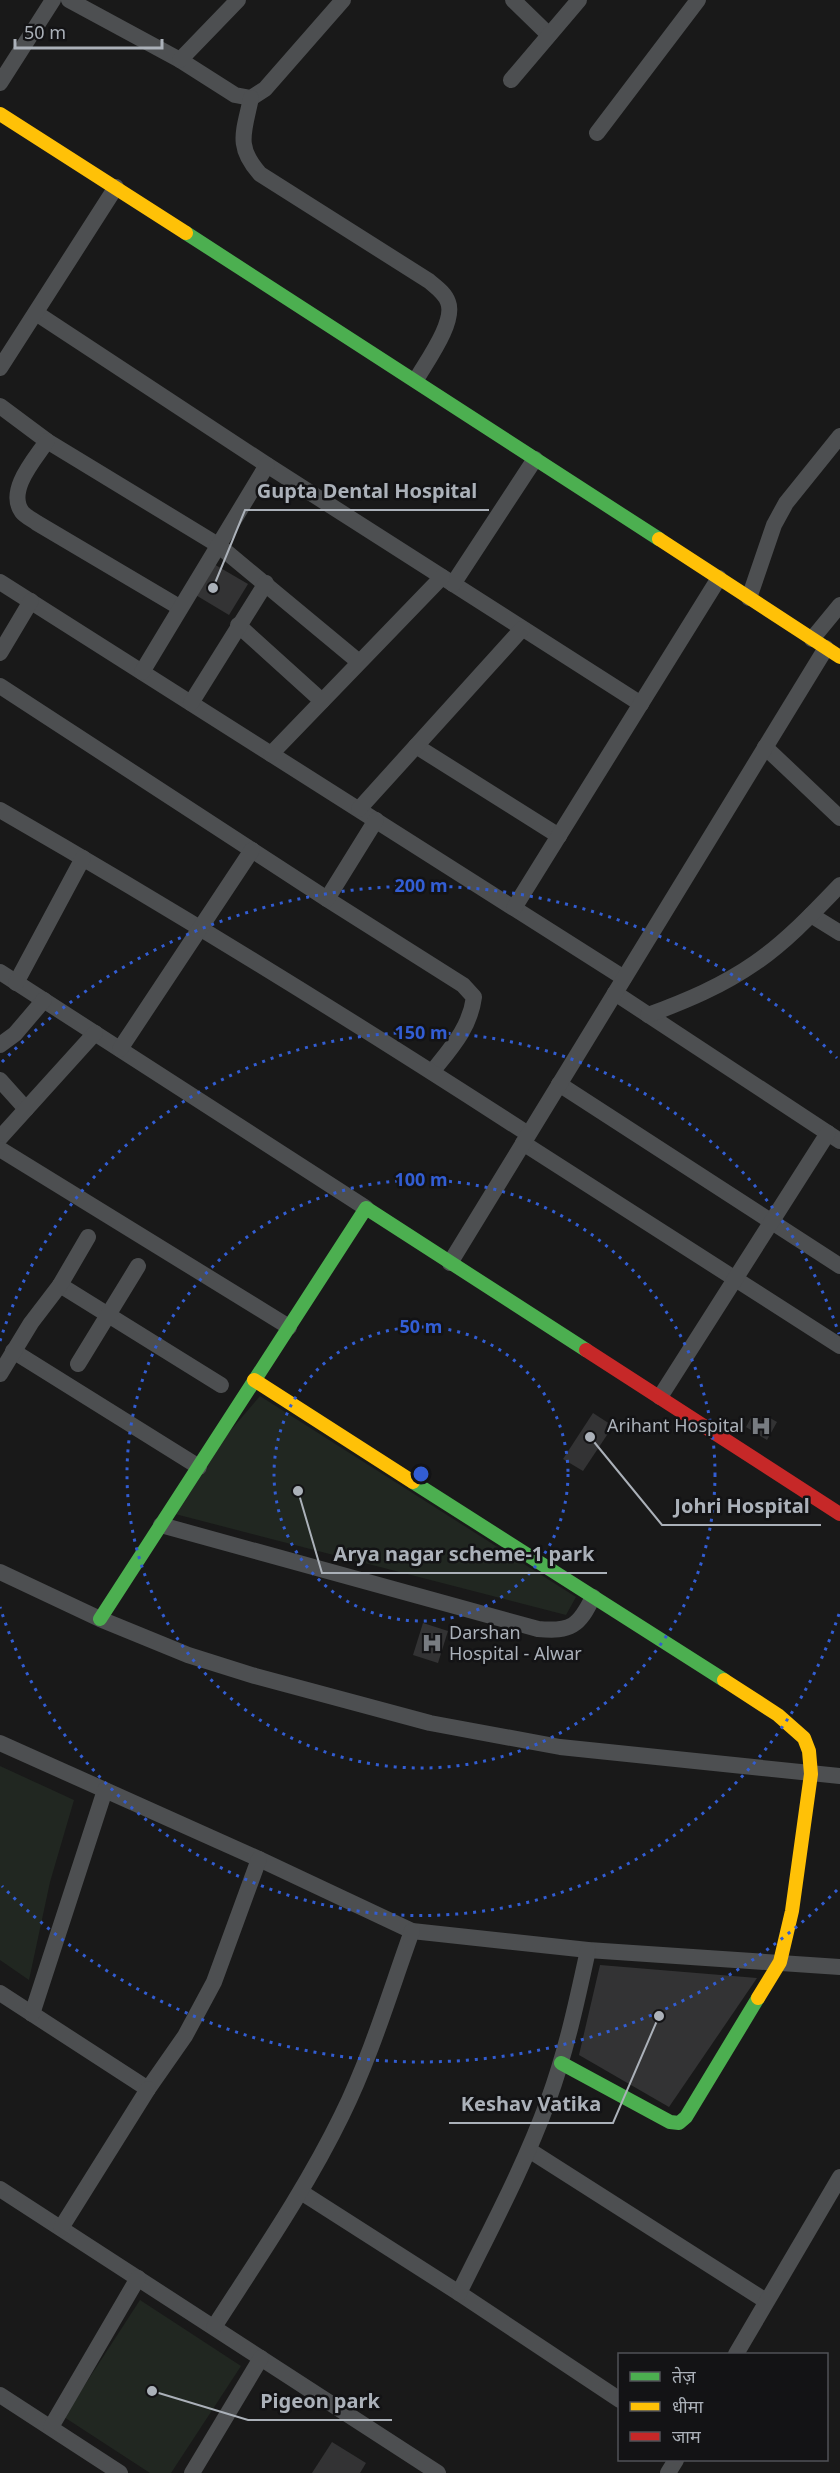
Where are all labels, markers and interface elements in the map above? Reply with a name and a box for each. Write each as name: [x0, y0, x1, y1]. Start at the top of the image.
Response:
scale bar: [15, 12, 162, 50]
text: 50 m: [24, 20, 66, 44]
callout: Gupta Dental Hospital: [245, 472, 489, 510]
text: Gupta Dental Hospital: [257, 477, 477, 504]
text: 200 m: [394, 873, 448, 897]
text: 150 m: [394, 1020, 448, 1044]
text: 100 m: [394, 1167, 448, 1191]
text: 50 m: [400, 1314, 442, 1338]
place label: Arihant Hospital: [607, 1413, 744, 1437]
hospital icon: Arihant Hospital: [749, 1414, 773, 1438]
centre of rings: [411, 1464, 431, 1484]
callout: Johri Hospital: [662, 1487, 821, 1525]
text: Johri Hospital: [672, 1492, 810, 1519]
callout: Arya nagar scheme-1 park: [322, 1535, 607, 1573]
text: Arya nagar scheme-1 park: [334, 1540, 595, 1567]
place label: Darshan Hospital - Alwar: [449, 1620, 582, 1665]
hospital icon: Darshan Hospital - Alwar: [420, 1631, 444, 1655]
callout: Keshav Vatika: [449, 2085, 613, 2123]
text: Keshav Vatika: [461, 2090, 601, 2117]
legend: [618, 2353, 828, 2461]
text: तेज़: [672, 2364, 696, 2388]
callout: Pigeon park: [248, 2382, 392, 2420]
text: Pigeon park: [260, 2387, 380, 2414]
text: धीमा: [672, 2394, 703, 2418]
text: जाम: [672, 2424, 702, 2448]

